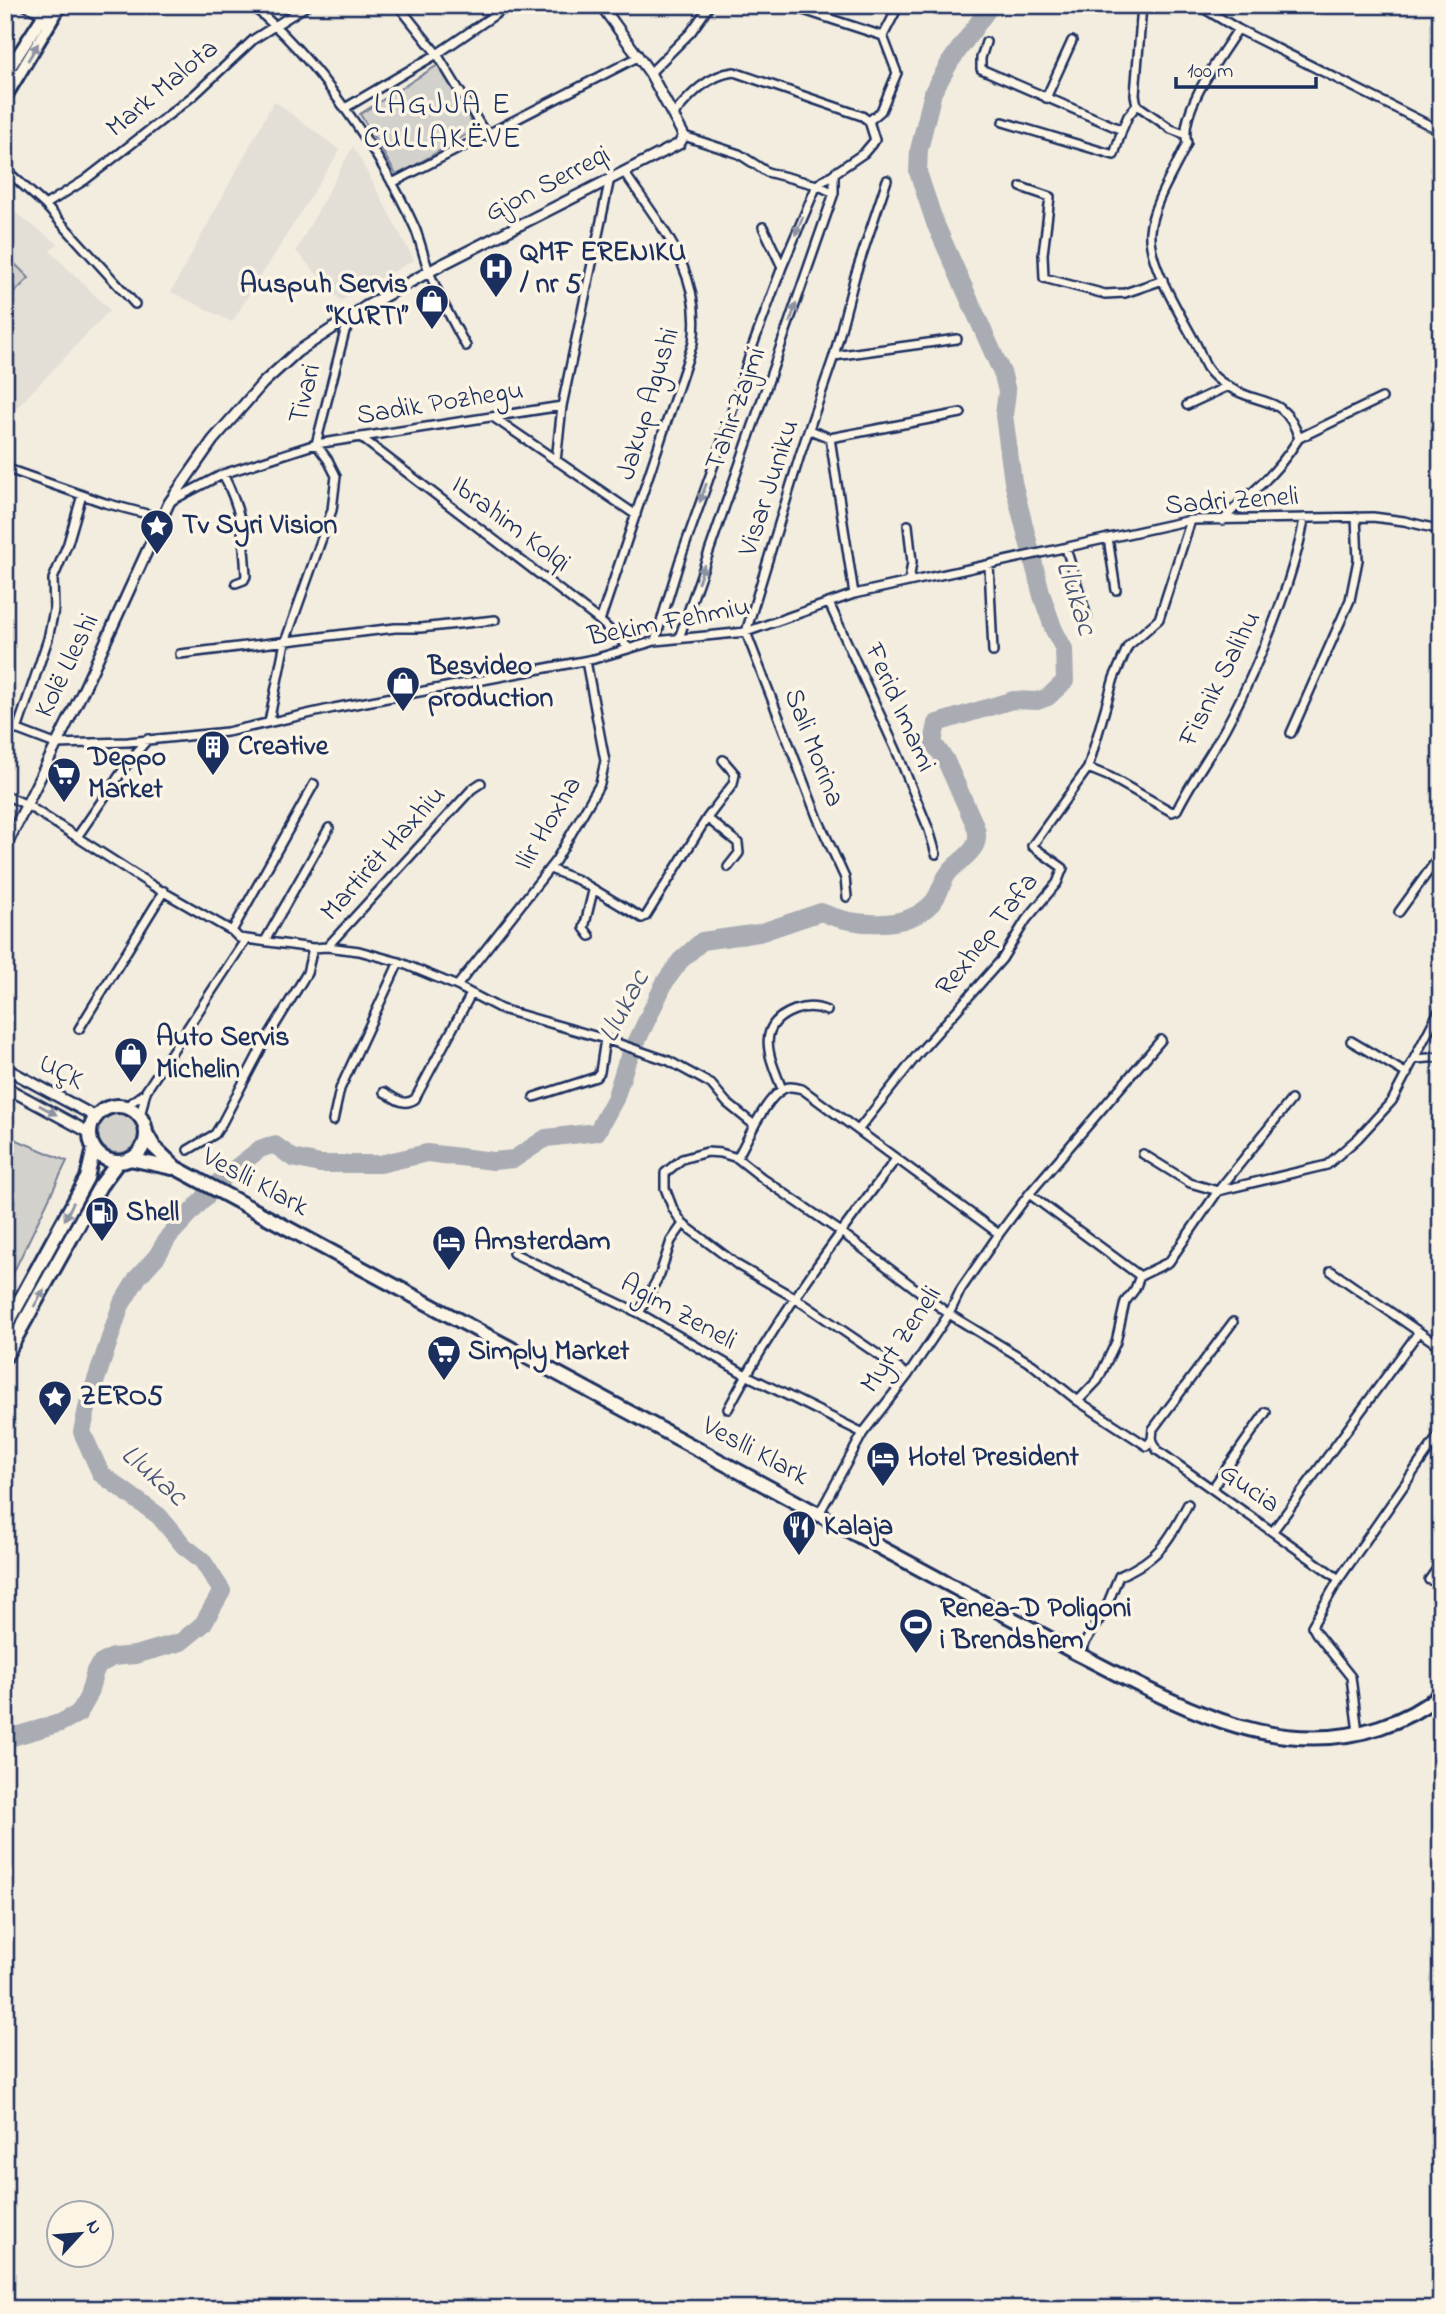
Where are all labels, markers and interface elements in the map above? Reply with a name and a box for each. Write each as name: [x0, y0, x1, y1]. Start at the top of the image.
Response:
street label: Mark Malota: [98, 30, 228, 148]
one-way arrow: [27, 42, 40, 61]
scale bar: [1176, 46, 1316, 90]
text: 100 m: [1187, 57, 1233, 87]
district label: LAGJJA E CULLAKËVE: [363, 84, 523, 162]
street label: Gjon Serreqi: [478, 136, 618, 234]
one-way arrow: [793, 216, 805, 236]
place label: QMF ERENIKU / nr 5: [519, 233, 687, 306]
hospital icon: QMF ERENIKU / nr 5: [477, 250, 515, 299]
place label: Auspuh Servis “KURTI”: [240, 265, 408, 338]
shop icon: Auspuh Servis “KURTI”: [413, 282, 451, 331]
one-way arrow: [789, 303, 799, 324]
street label: Jakup Agushi: [606, 323, 692, 485]
street label: Tahir Zajmi: [696, 342, 778, 476]
street label: Tivari: [279, 360, 333, 428]
street label: Sadik Pozhegu: [354, 371, 526, 437]
street label: Visar Juniku: [728, 414, 811, 562]
street label: Ibrahim Kolqi: [441, 466, 579, 584]
street label: Sadri Zeneli: [1164, 477, 1300, 527]
one-way arrow: [697, 483, 708, 504]
place label: Tv Syri Vision: [182, 506, 338, 547]
place icon: Tv Syri Vision: [138, 507, 176, 556]
water label: Llukac: [1042, 555, 1108, 642]
one-way arrow: [696, 563, 707, 584]
street label: Bekim Fehmiu: [584, 587, 753, 659]
street label: Fisnik Salihu: [1169, 604, 1273, 755]
street label: Kolë Lleshi: [25, 607, 111, 725]
street label: Ferid Imami: [852, 636, 946, 779]
place label: Besvideo production: [426, 647, 554, 720]
shop icon: Besvideo production: [384, 664, 422, 713]
street label: Sali Morina: [772, 683, 854, 813]
place label: Creative: [238, 727, 330, 768]
building icon: Creative: [194, 728, 232, 777]
place label: Deppo Market: [86, 738, 166, 811]
supermarket icon: Deppo Market: [45, 755, 83, 804]
street label: Ilir Hoxha: [505, 769, 593, 879]
street label: Martirët Haxhiu: [312, 777, 456, 931]
street label: Rexhep Tafa: [926, 864, 1050, 1006]
water label: Llukac: [588, 962, 663, 1051]
place label: Auto Servis Michelin: [156, 1018, 289, 1091]
shop icon: Auto Servis Michelin: [112, 1035, 150, 1084]
street label: UÇK: [31, 1044, 92, 1102]
one-way arrow: [38, 1104, 57, 1116]
street label: Veslli Klark: [193, 1137, 316, 1229]
place label: Shell: [126, 1193, 180, 1234]
fuel station icon: Shell: [83, 1194, 121, 1243]
one-way arrow: [64, 1201, 75, 1221]
place label: Amsterdam: [474, 1222, 611, 1263]
hotel icon: Amsterdam: [430, 1223, 468, 1272]
street label: Agim Zeneli: [612, 1264, 744, 1362]
street label: Myrt Zeneli: [851, 1278, 953, 1402]
one-way arrow: [33, 1288, 45, 1307]
place label: Simply Market: [468, 1332, 630, 1373]
supermarket icon: Simply Market: [425, 1333, 463, 1382]
place label: ZERO5: [80, 1377, 163, 1418]
place icon: ZERO5: [36, 1378, 74, 1427]
street label: Veslli Klark: [693, 1406, 816, 1498]
water label: Llukac: [110, 1435, 197, 1519]
place label: Hotel President: [908, 1438, 1080, 1479]
hotel icon: Hotel President: [864, 1439, 902, 1488]
street label: Gucia: [1210, 1453, 1288, 1525]
place label: Kalaja: [824, 1507, 893, 1548]
restaurant icon: Kalaja: [780, 1508, 818, 1557]
place label: Renea-D Poligoni i Brendshem: [940, 1589, 1132, 1662]
sports icon: Renea-D Poligoni i Brendshem: [897, 1606, 935, 1655]
north arrow: [46, 2198, 116, 2268]
text: N: [78, 2216, 108, 2239]

